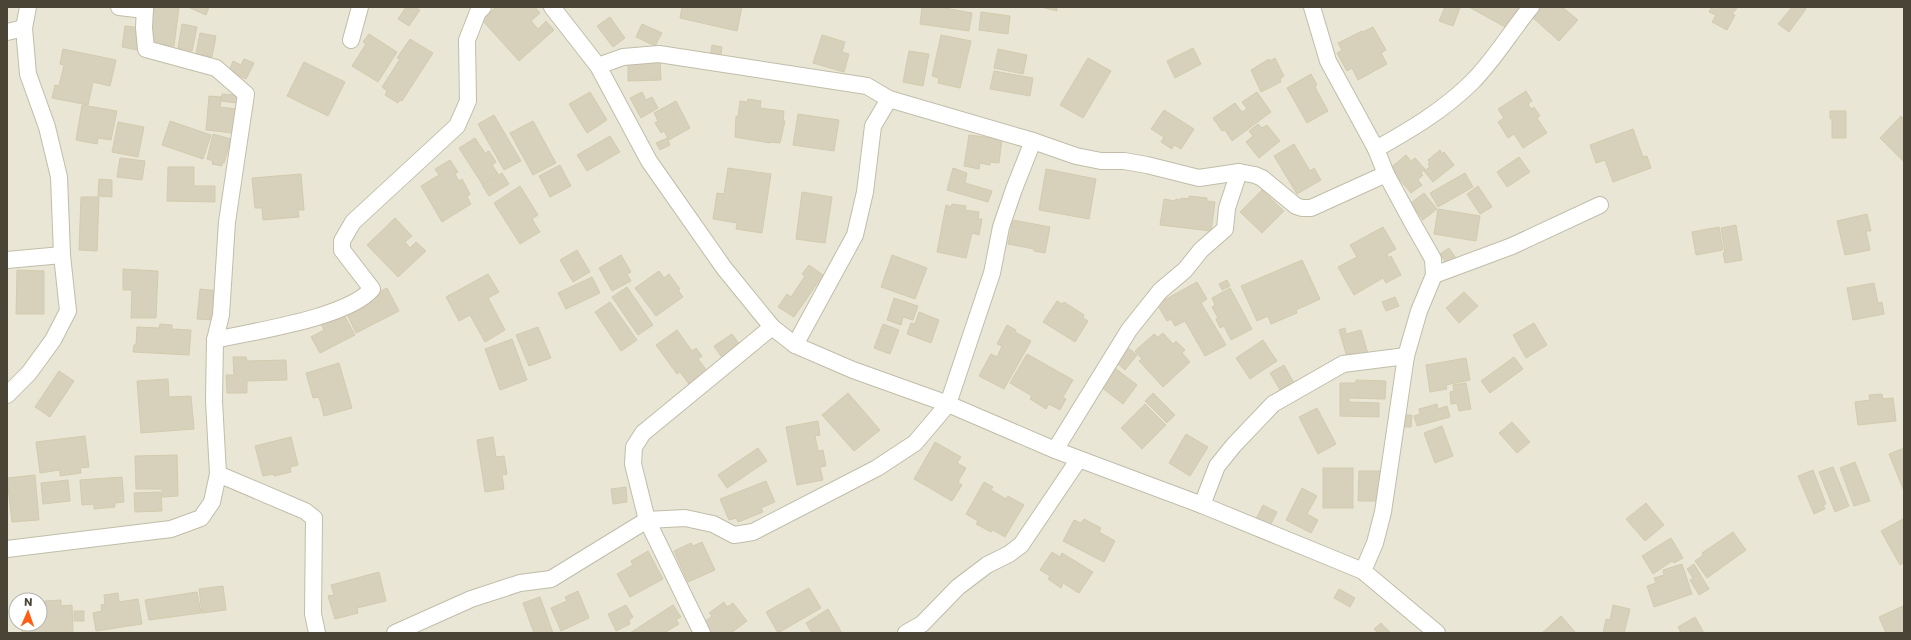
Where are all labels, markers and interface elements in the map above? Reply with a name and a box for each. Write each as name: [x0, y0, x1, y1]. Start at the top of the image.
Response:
north arrow: [8, 592, 48, 632]
text: N: [24, 594, 33, 610]

